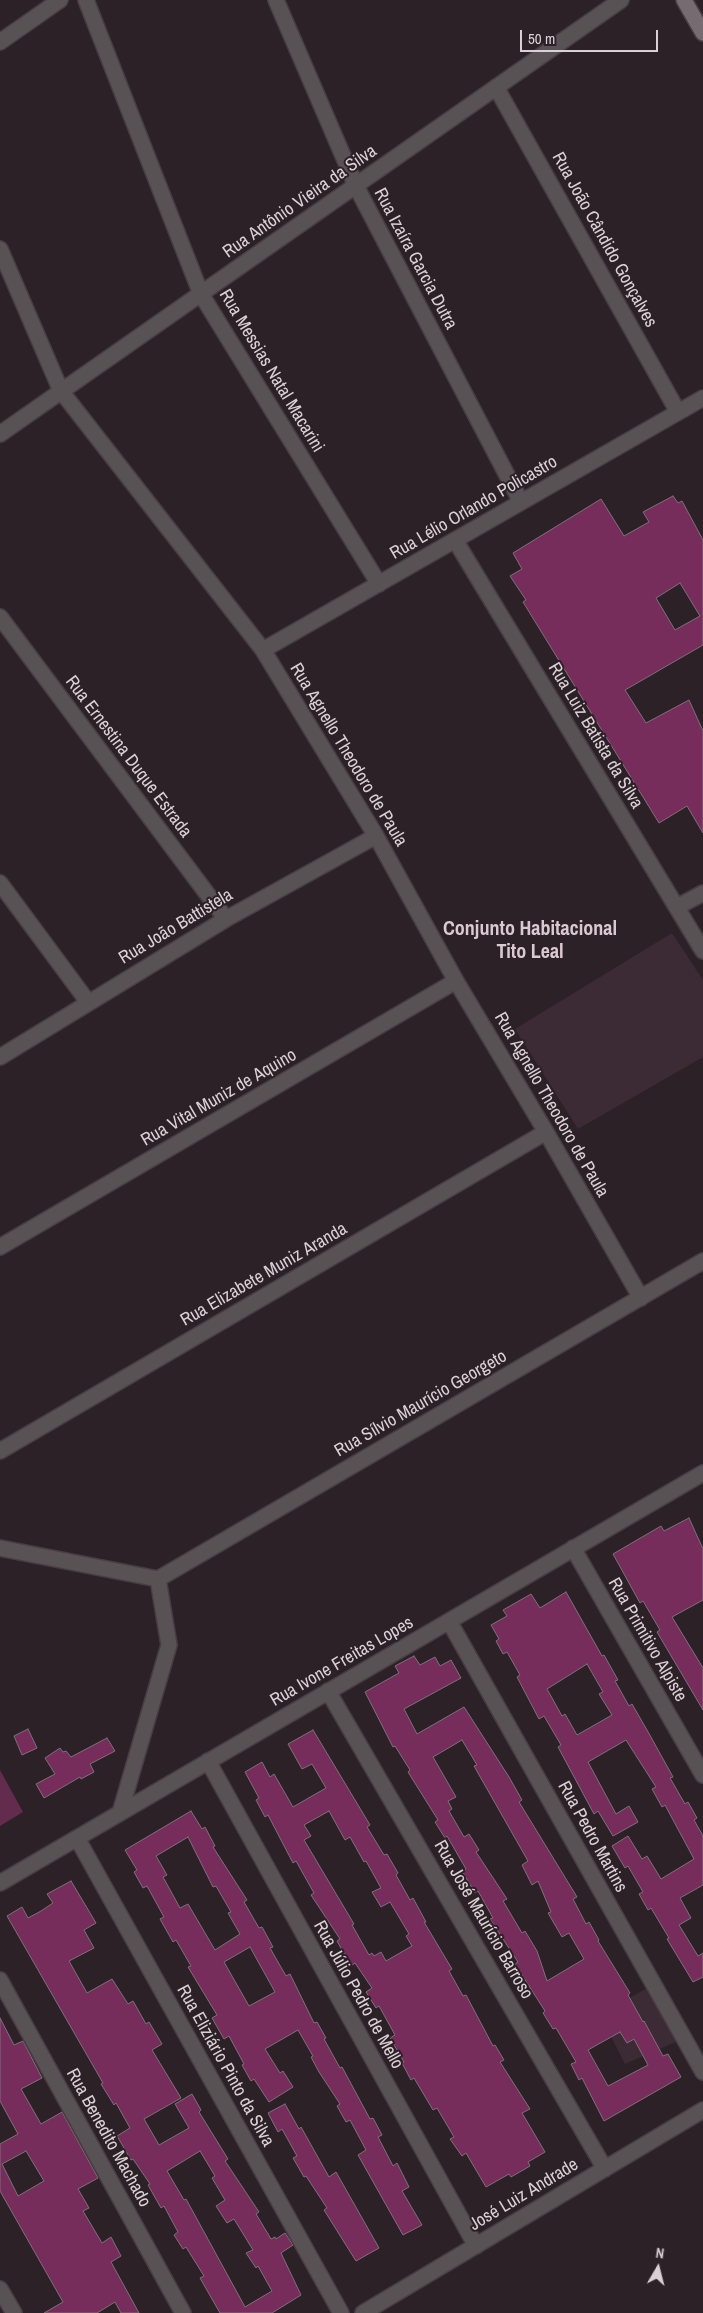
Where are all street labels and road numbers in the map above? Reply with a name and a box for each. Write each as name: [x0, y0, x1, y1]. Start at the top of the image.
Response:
street label: Rua Antônio Vieira da Silva: [219, 141, 381, 263]
street label: Rua João Cândido Gonçalves: [547, 149, 661, 331]
street label: Rua Izaíra Garcia Dutra: [369, 185, 461, 333]
street label: Rua Messias Natal Macarini: [214, 286, 328, 456]
street label: Rua Lélio Orlando Policastro: [387, 451, 561, 565]
street label: Rua Agnello Theodoro de Paula: [285, 659, 411, 851]
street label: Rua Luiz Batista da Silva: [543, 659, 647, 813]
street label: Rua Ernestina Duque Estrada: [60, 672, 196, 842]
street label: Rua João Battistela: [115, 885, 237, 969]
street label: Rua Agnello Theodoro de Paula: [489, 1009, 613, 1201]
street label: Rua Vital Muniz de Aquino: [137, 1045, 301, 1151]
street label: Rua Elizabete Muniz Aranda: [177, 1218, 351, 1332]
street label: Rua Sílvio Maurício Georgeto: [331, 1346, 511, 1462]
street label: Rua Primitivo Alpiste: [603, 1574, 691, 1706]
street label: Rua Ivone Freitas Lopes: [267, 1612, 417, 1712]
street label: Rua Pedro Martins: [553, 1778, 631, 1896]
street label: Rua José Maurício Barroso: [429, 1837, 537, 2003]
street label: Rua Júlio Pedro de Mello: [308, 1917, 408, 2073]
street label: Rua Eliziário Pinto da Silva: [172, 1981, 278, 2151]
street label: Rua Benedito Machado: [61, 2065, 155, 2211]
street label: José Luiz Andrade: [466, 2154, 582, 2236]

